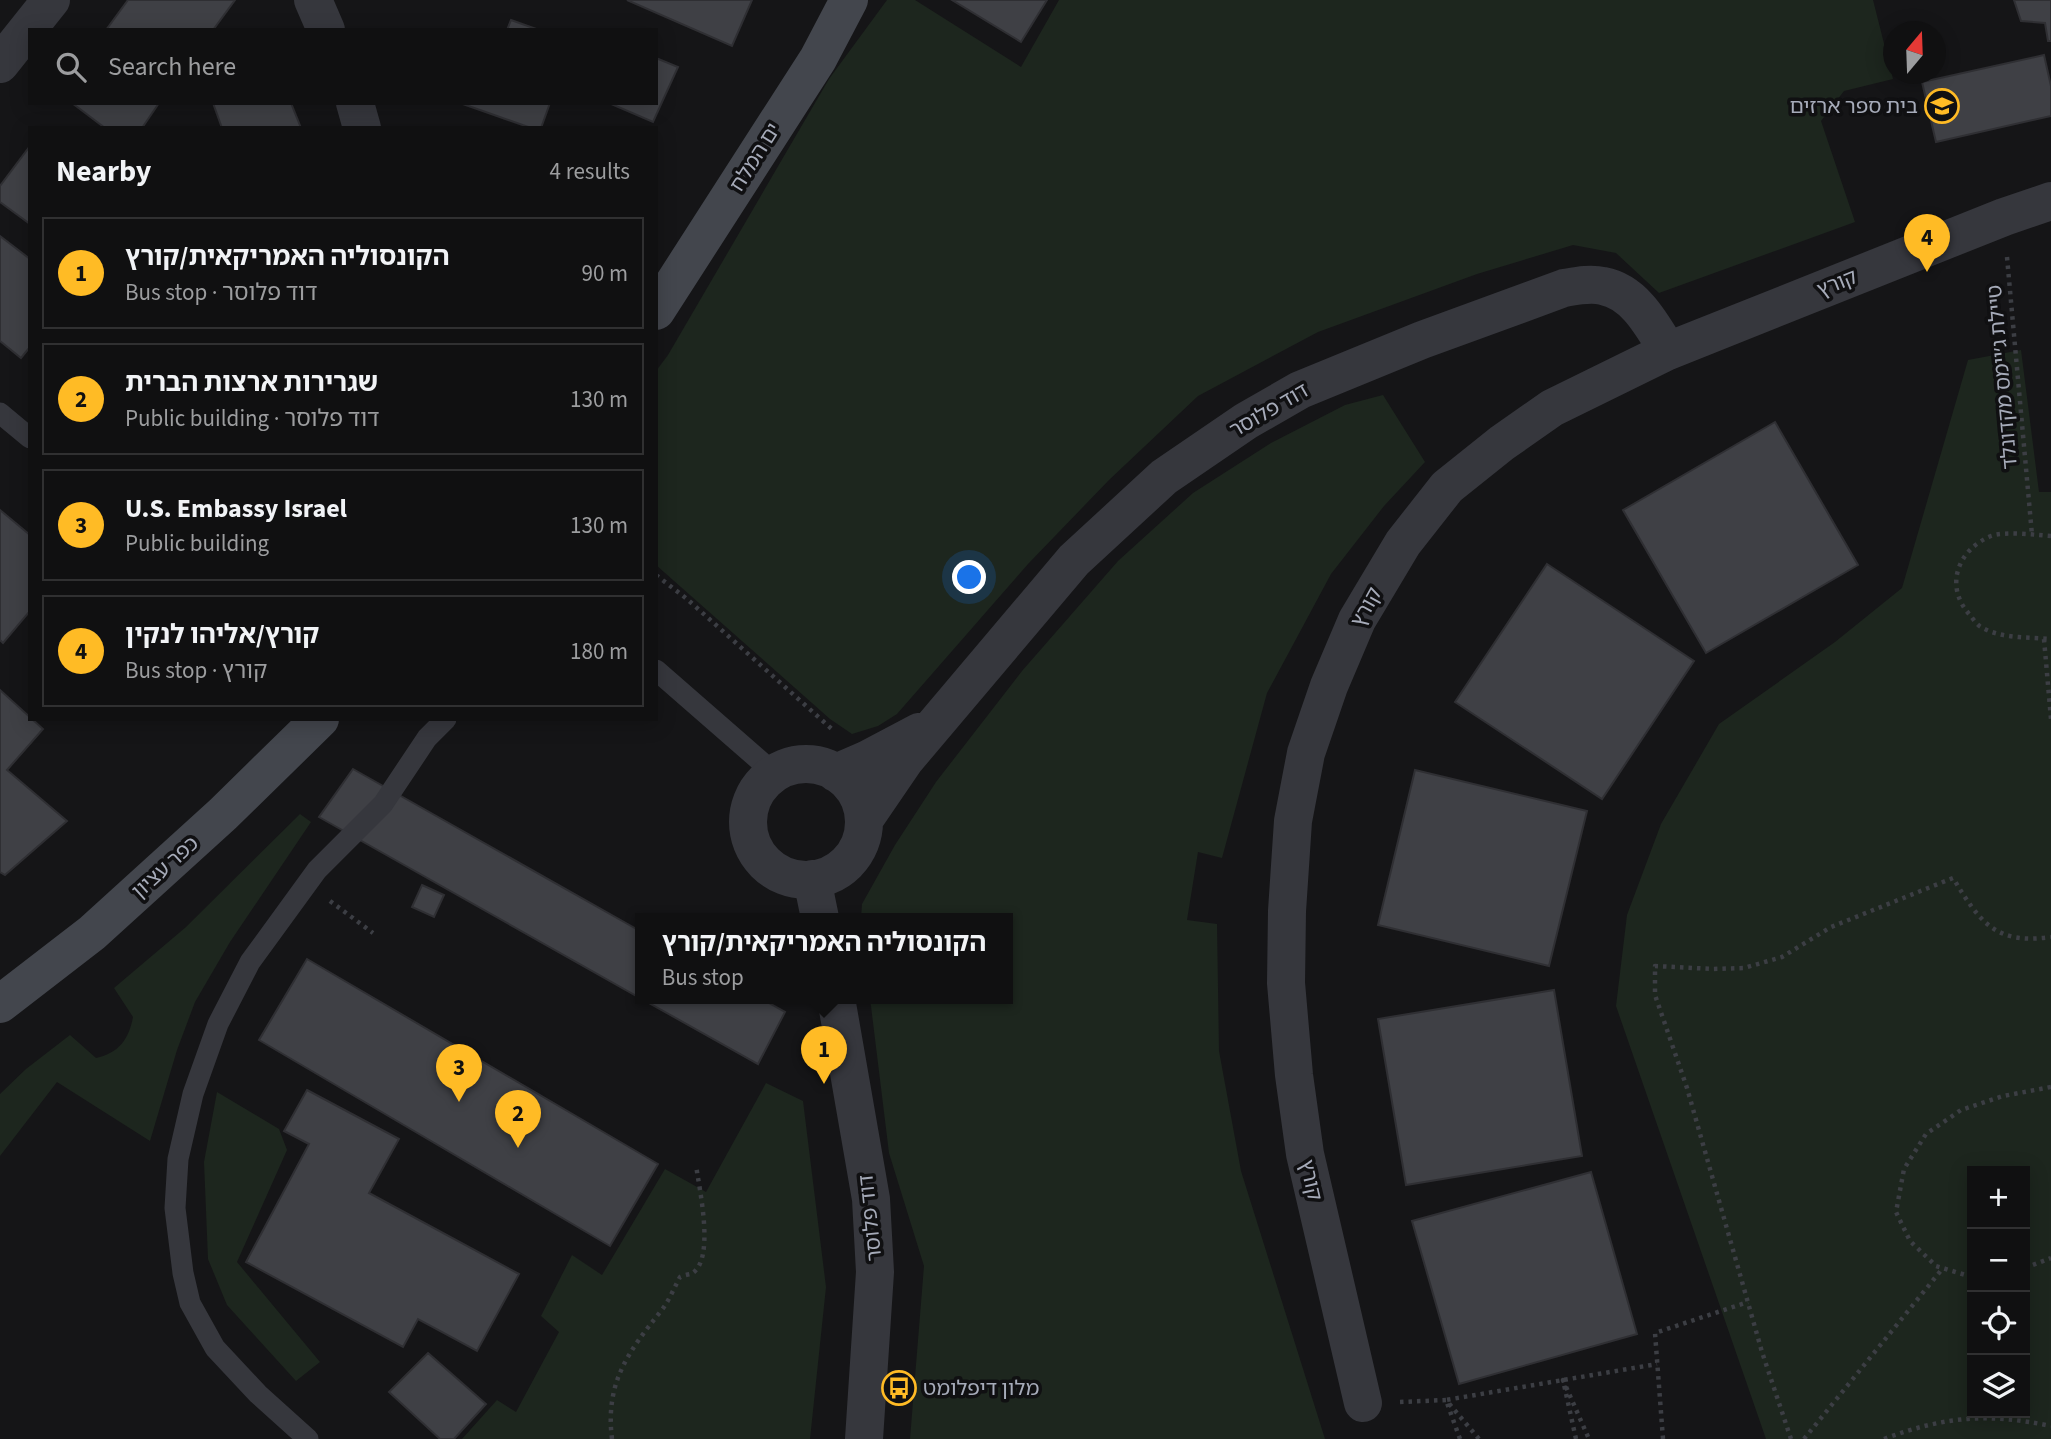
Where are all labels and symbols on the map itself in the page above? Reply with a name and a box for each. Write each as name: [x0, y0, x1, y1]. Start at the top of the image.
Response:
north arrow: [1883, 21, 1946, 84]
school or university icon: בית ספר ארזים: [1923, 87, 1961, 125]
place label: בית ספר ארזים: [1789, 91, 1918, 121]
street label: ים המלח: [722, 117, 788, 197]
pin: 4: [1904, 214, 1950, 272]
street label: קורץ: [1812, 261, 1862, 305]
street label: טיילת ג׳יימס מקדונלד: [1979, 283, 2025, 471]
street label: דוד פלוסר: [1224, 375, 1314, 445]
your location: [952, 560, 986, 594]
street label: קורץ: [1343, 582, 1389, 632]
street label: כפר עציון: [125, 829, 205, 905]
pin: 1: [801, 1026, 847, 1084]
pin: 3: [436, 1044, 482, 1102]
pin: 2: [495, 1090, 541, 1148]
street label: קורץ: [1292, 1156, 1330, 1204]
street label: דוד פלוסר: [851, 1173, 889, 1263]
bus stop icon: מלון דיפלומט: [880, 1369, 918, 1407]
place label: מלון דיפלומט: [923, 1373, 1039, 1403]

